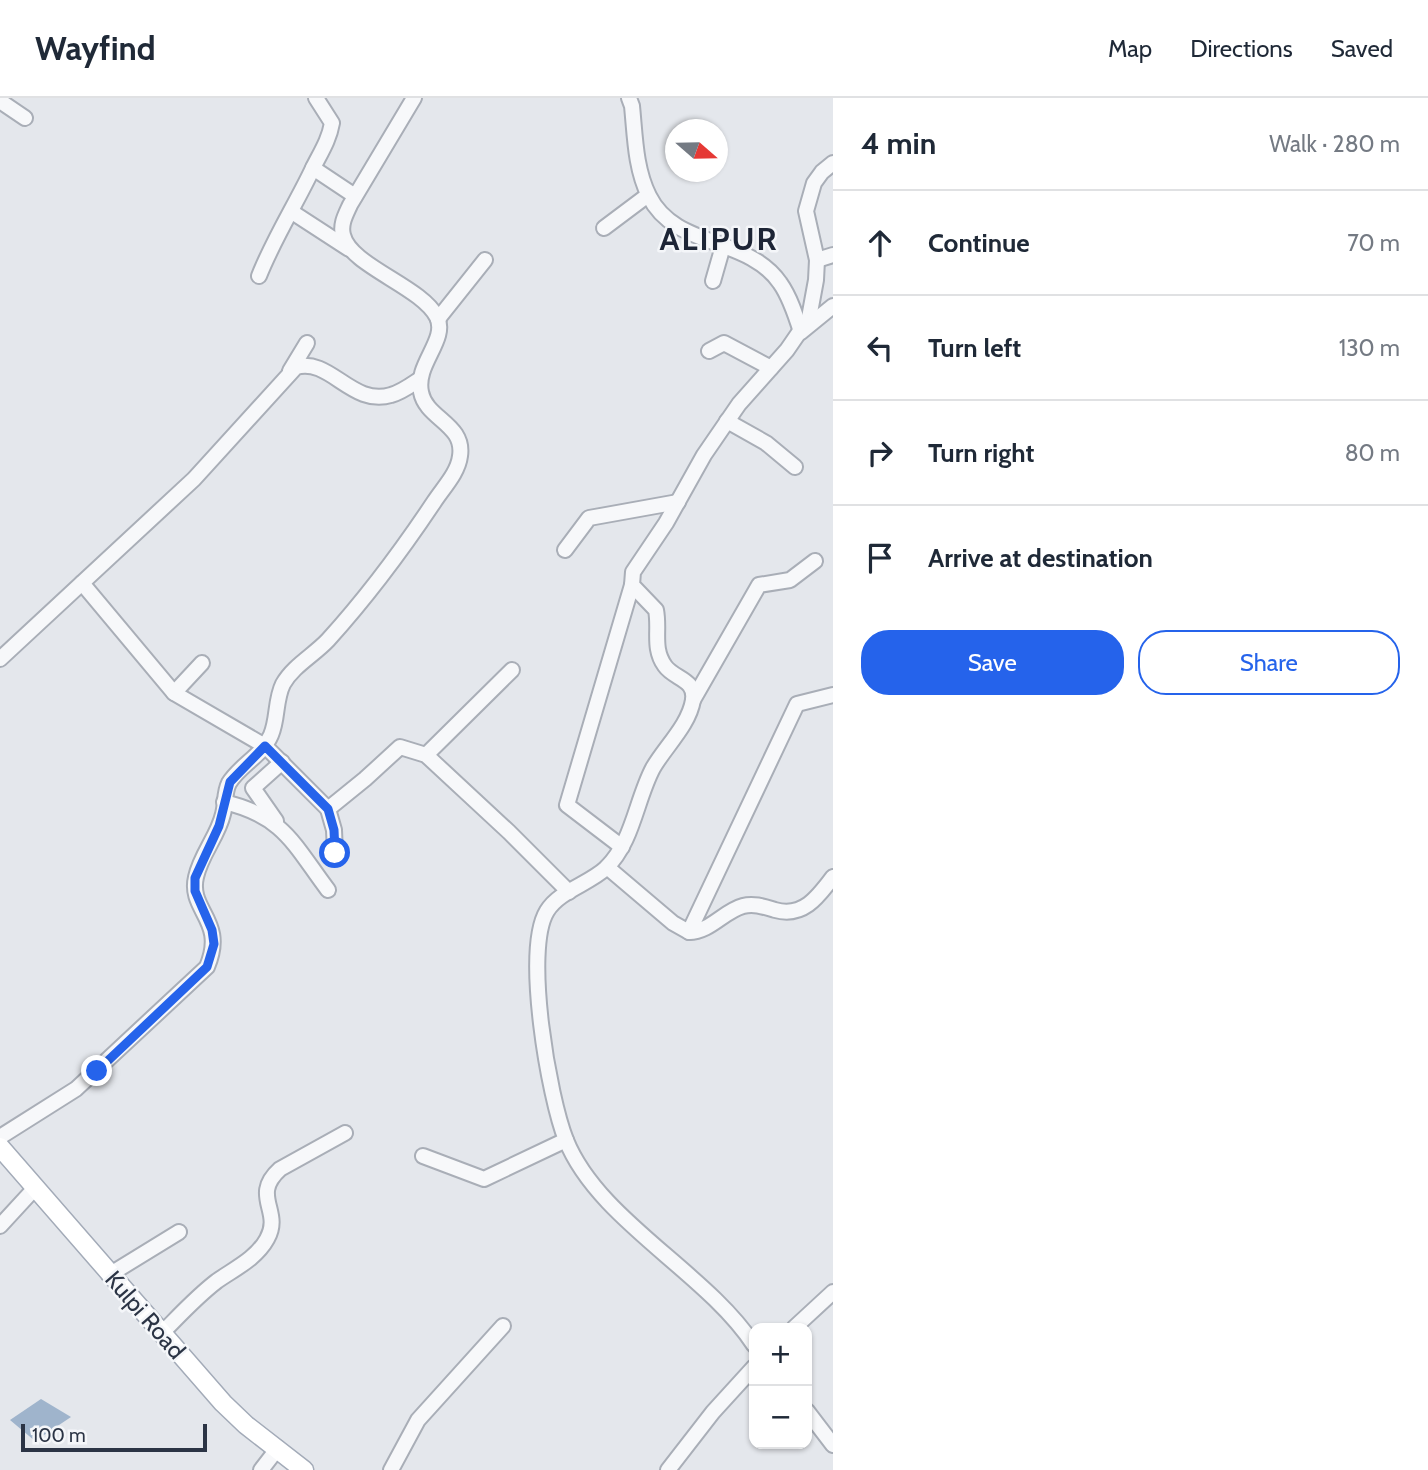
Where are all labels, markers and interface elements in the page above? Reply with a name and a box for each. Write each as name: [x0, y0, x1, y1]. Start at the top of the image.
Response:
text: Wayfind: [35, 28, 156, 68]
text: Map: [1108, 34, 1152, 63]
text: Directions: [1190, 34, 1293, 63]
text: Saved: [1331, 34, 1393, 63]
north arrow: [665, 119, 728, 182]
text: 4 min: [861, 125, 936, 162]
text: Walk · 280 m: [1269, 130, 1400, 158]
district label: ALIPUR: [659, 219, 779, 258]
icon: ahead: [861, 224, 899, 262]
text: Continue: [928, 227, 1030, 259]
text: 70 m: [1347, 229, 1400, 257]
icon: left: [861, 329, 899, 367]
text: Turn left: [928, 332, 1021, 364]
text: 130 m: [1339, 334, 1400, 362]
icon: right: [861, 434, 899, 472]
text: Turn right: [928, 437, 1034, 469]
text: 80 m: [1345, 439, 1400, 467]
icon: arrive: [861, 539, 899, 577]
text: Arrive at destination: [928, 542, 1153, 574]
button: Save: [861, 630, 1124, 695]
button: Share: [1138, 630, 1400, 695]
route start: [319, 837, 350, 868]
route end: [81, 1055, 112, 1086]
street label: Kulpi Road: [99, 1265, 191, 1365]
map controls: [749, 1323, 812, 1449]
button: +: [749, 1323, 812, 1386]
button: −: [749, 1386, 812, 1449]
scale bar: [21, 1421, 206, 1453]
text: 100 m: [32, 1424, 86, 1447]

